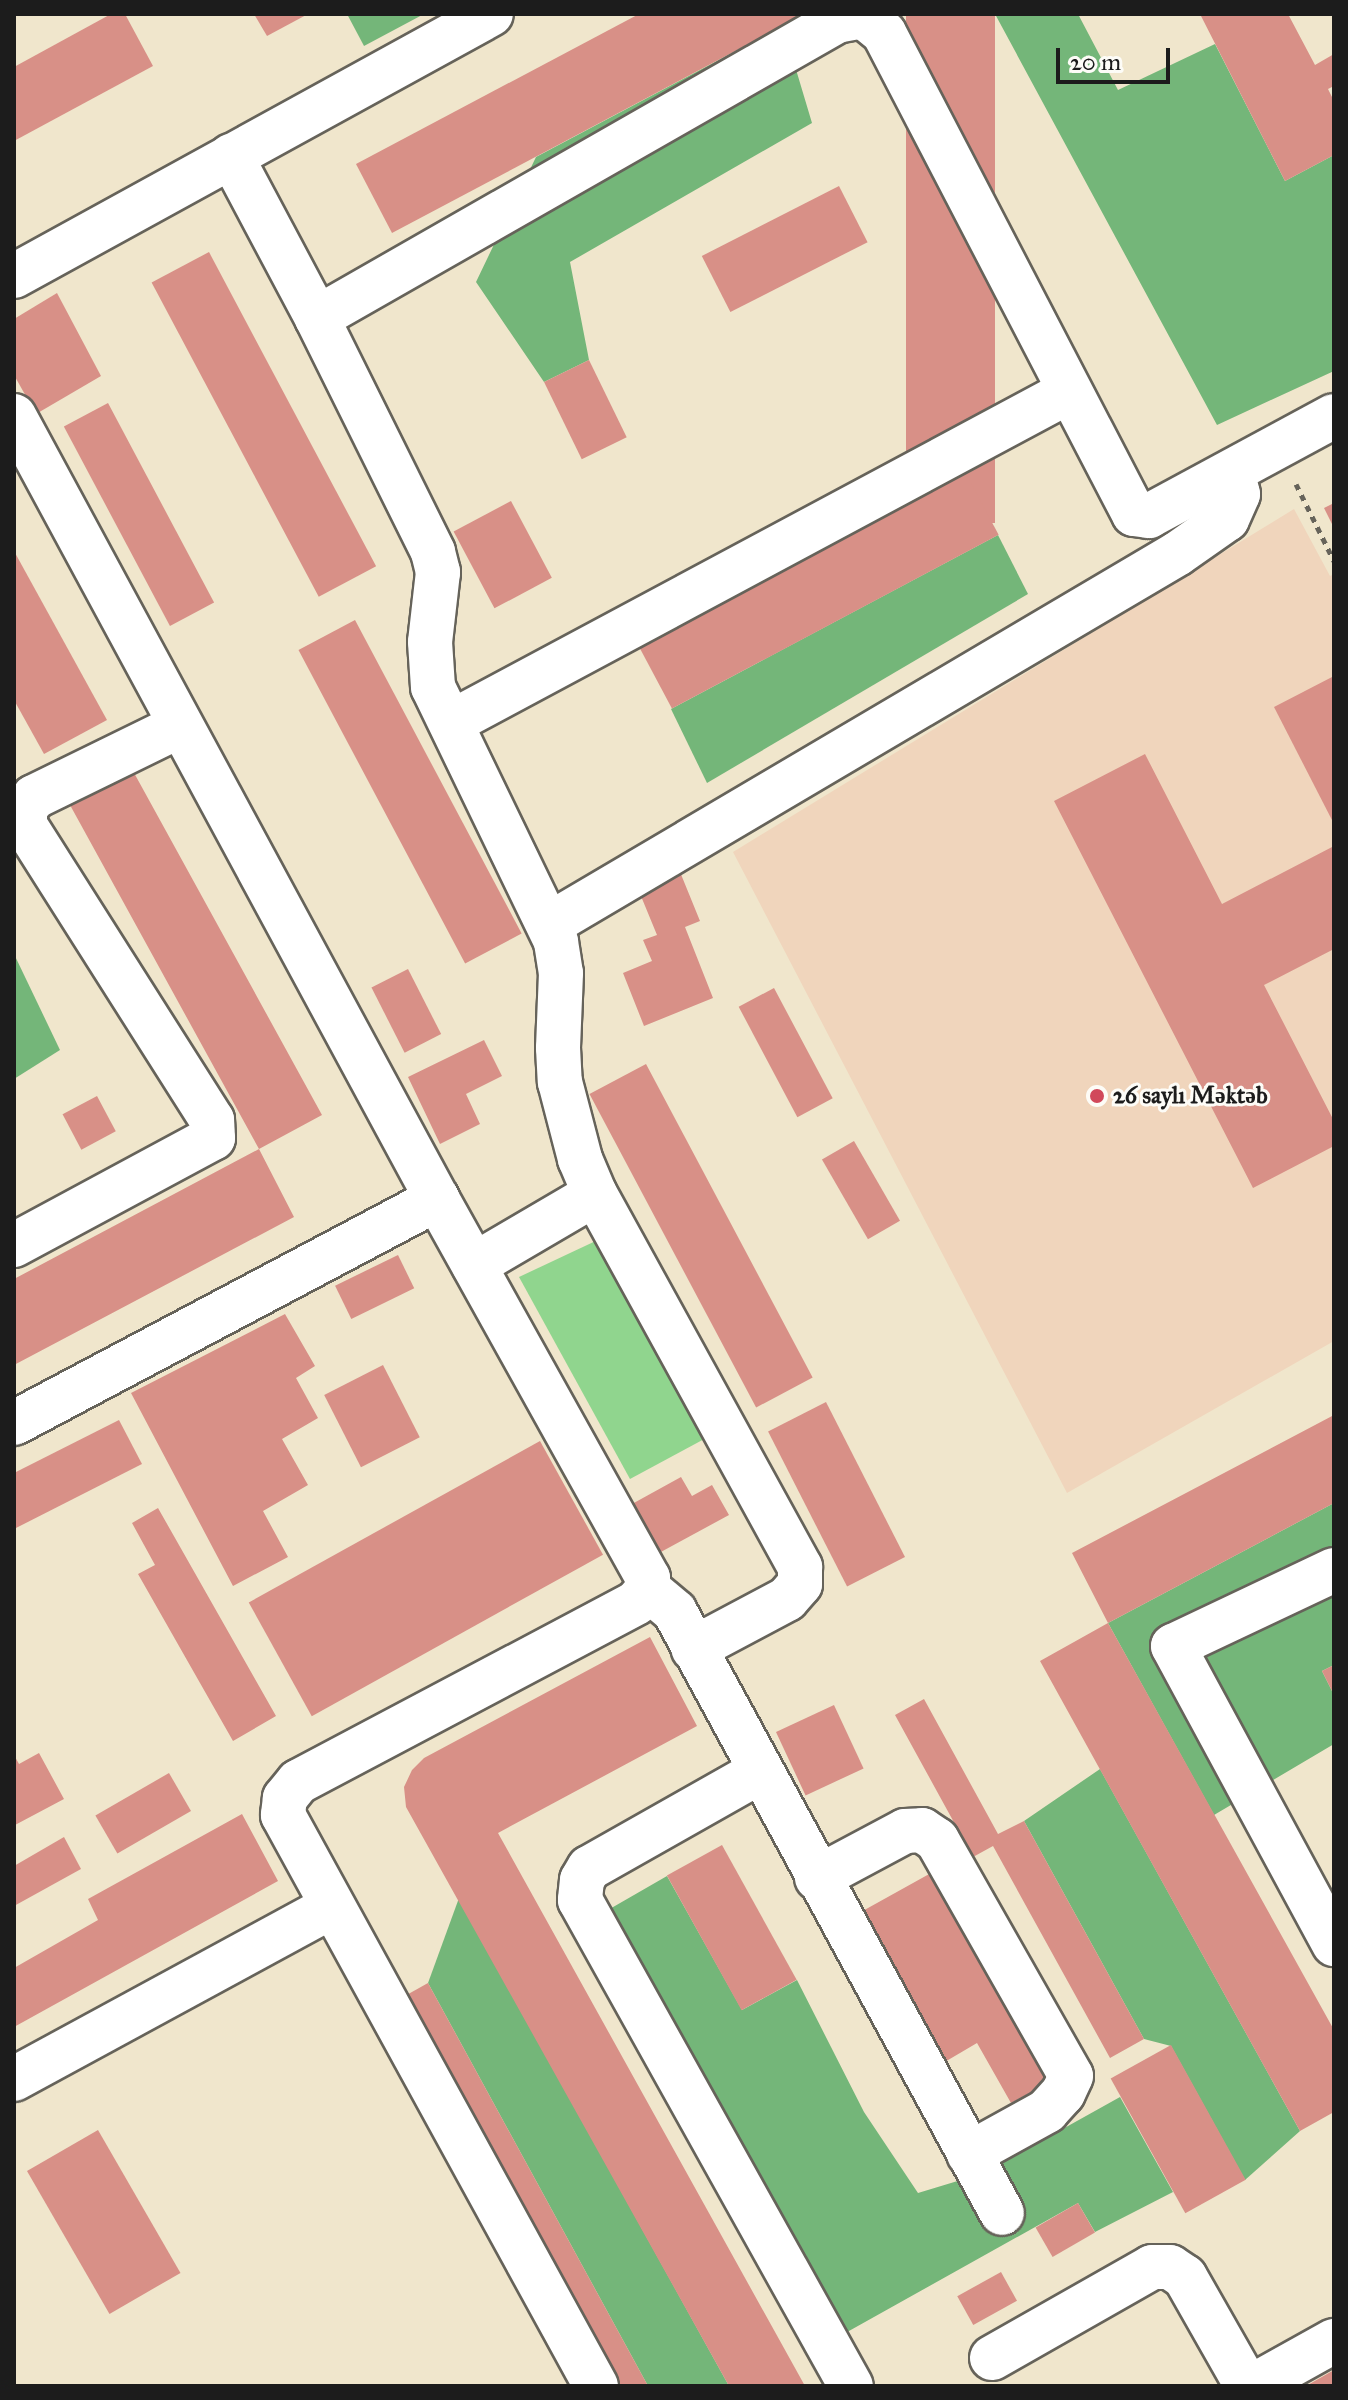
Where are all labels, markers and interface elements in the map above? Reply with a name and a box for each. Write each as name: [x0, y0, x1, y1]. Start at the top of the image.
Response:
scale bar: [1060, 32, 1174, 82]
text: 20 m: [1070, 47, 1121, 77]
place label: 26 saylı Məktəb: [1113, 1082, 1268, 1110]
marker: 26 saylı Məktəb: [1088, 1087, 1106, 1105]

